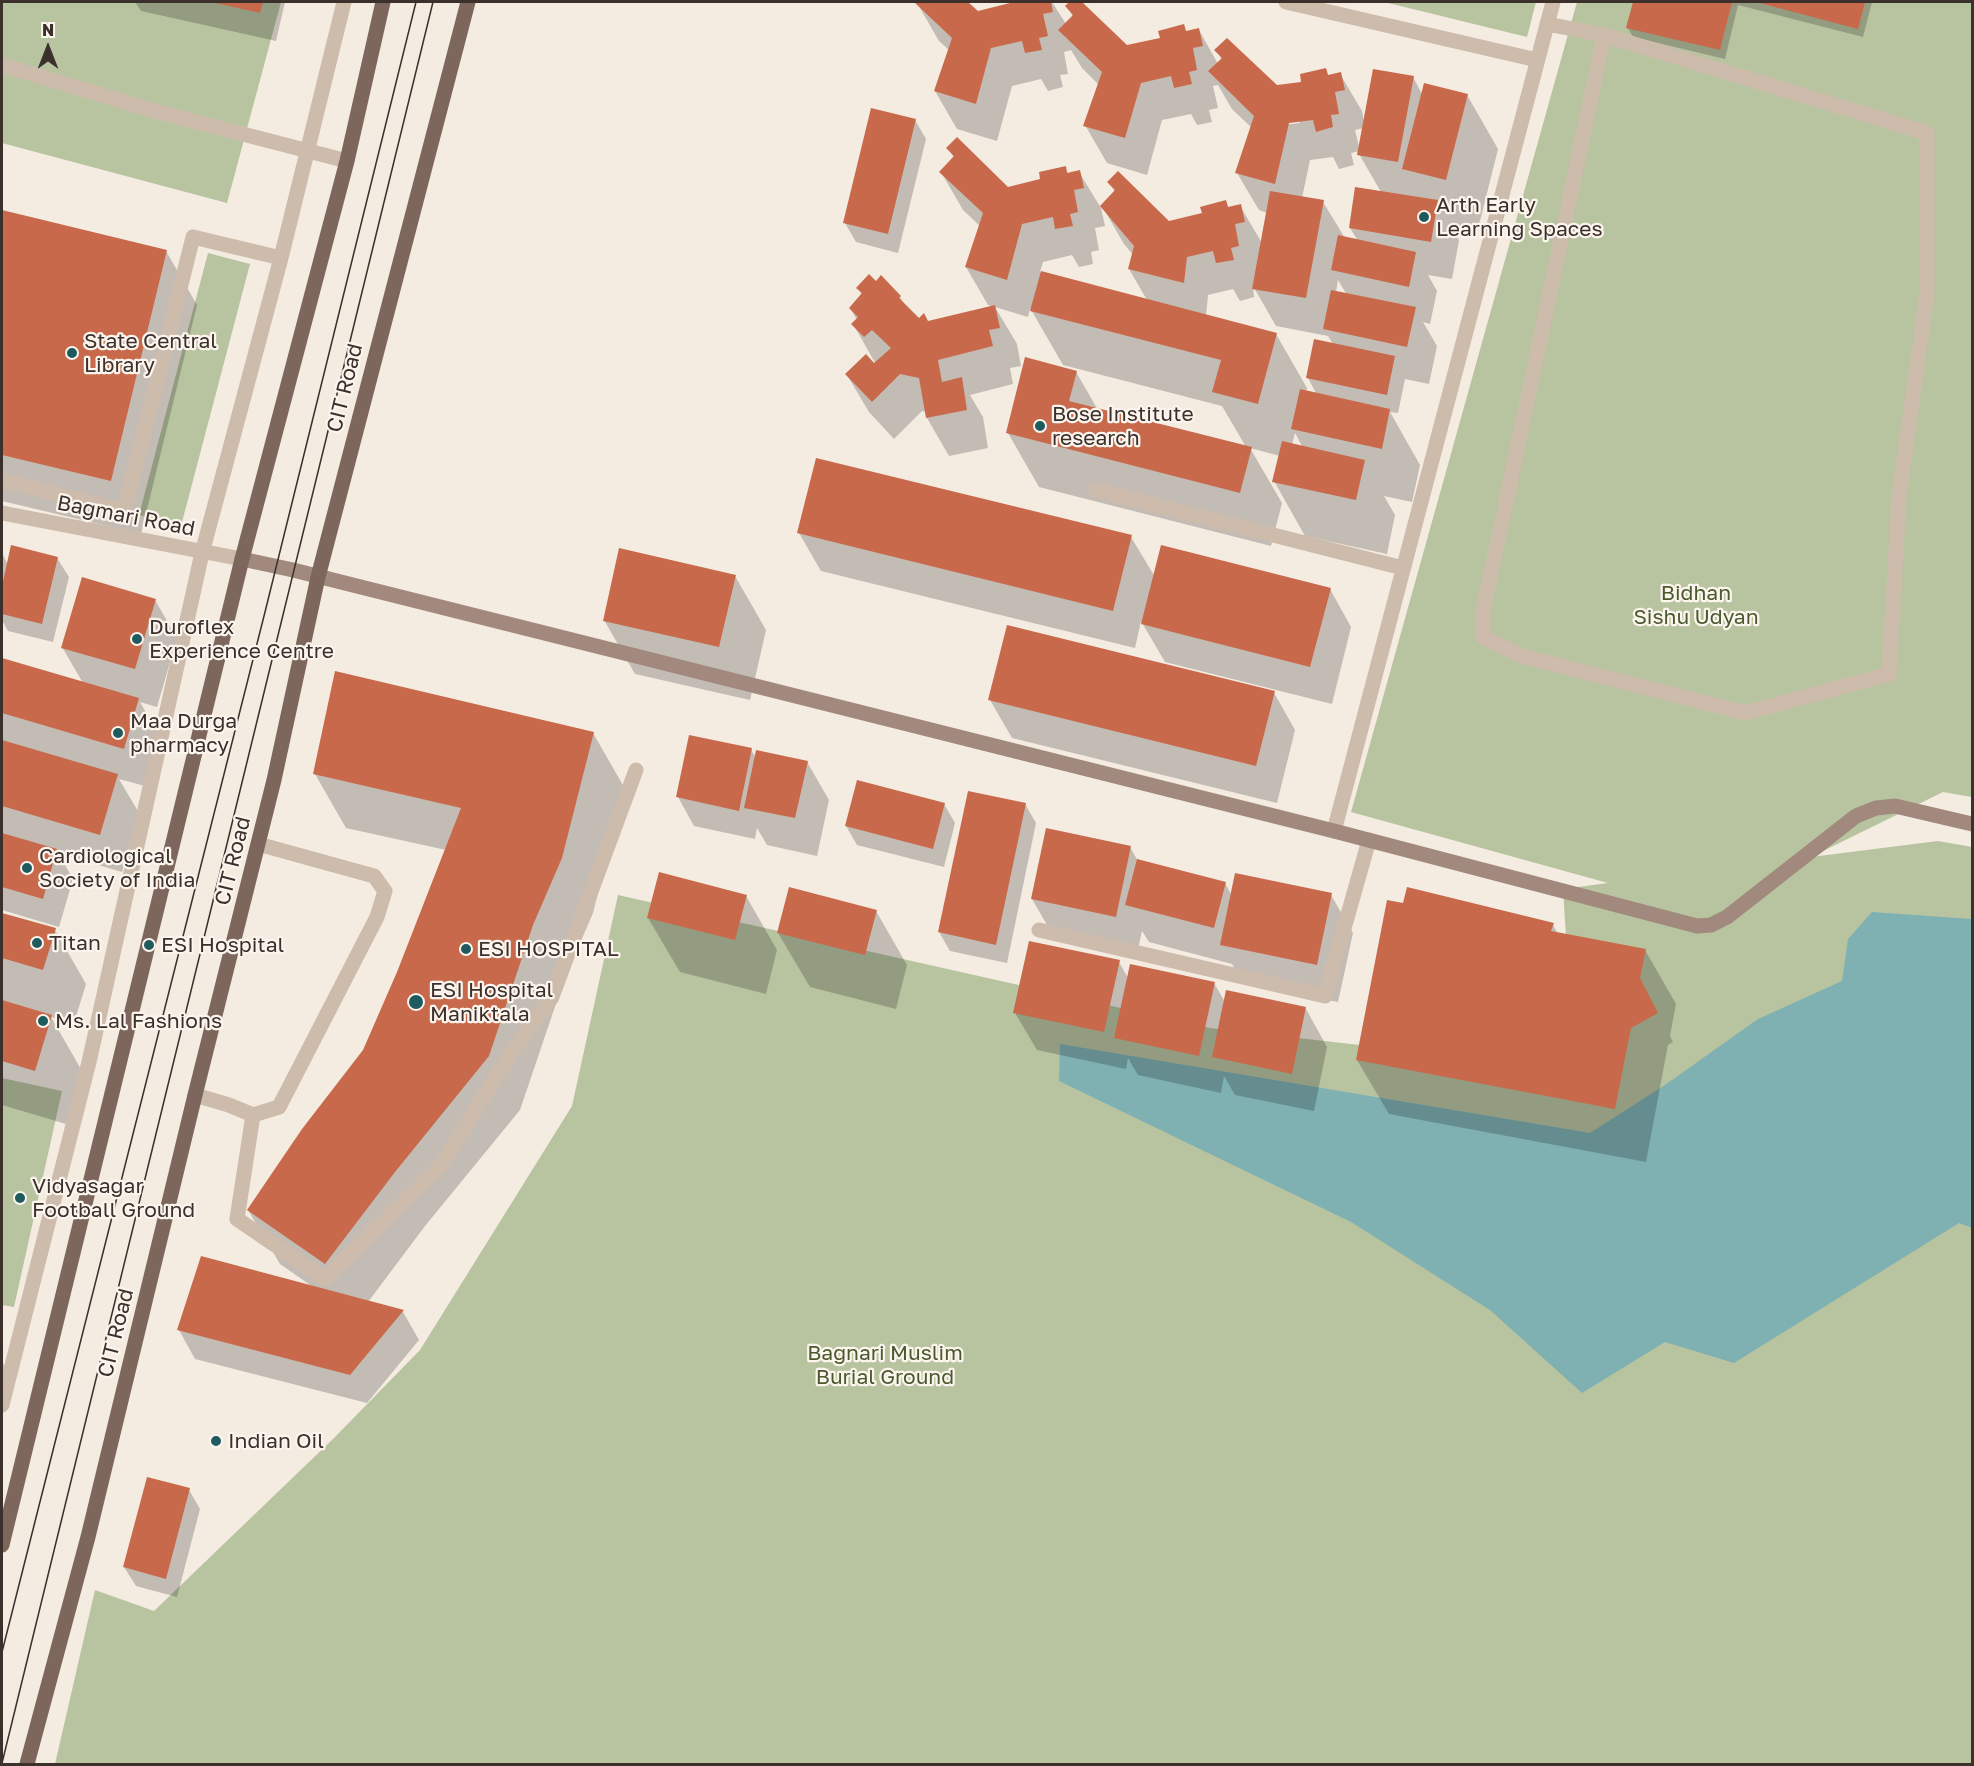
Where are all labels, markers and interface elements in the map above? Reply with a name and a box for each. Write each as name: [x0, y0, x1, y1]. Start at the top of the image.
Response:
north arrow: [18, 18, 78, 78]
text: N: [42, 20, 54, 40]
place label: Arth Early Learning Spaces: [1436, 192, 1603, 242]
marker: Arth Early Learning Spaces: [1417, 210, 1431, 224]
place label: State Central Library: [84, 328, 217, 378]
street label: CIT Road: [322, 341, 368, 435]
marker: State Central Library: [65, 346, 79, 360]
place label: Bose Institute research: [1052, 401, 1194, 451]
marker: Bose Institute research: [1033, 419, 1047, 433]
street label: Bagmari Road: [55, 490, 197, 542]
park label: Bidhan Sishu Udyan: [1633, 580, 1759, 630]
place label: Duroflex Experience Centre: [149, 614, 334, 664]
marker: Duroflex Experience Centre: [130, 632, 144, 646]
place label: Maa Durga pharmacy: [130, 708, 237, 758]
marker: Maa Durga pharmacy: [111, 726, 125, 740]
street label: CIT Road: [210, 814, 256, 908]
place label: Cardiological Society of India: [39, 843, 195, 893]
marker: Cardiological Society of India: [20, 861, 34, 875]
place label: Titan: [49, 930, 101, 956]
place label: ESI Hospital: [161, 932, 284, 958]
marker: Titan: [30, 936, 44, 950]
place label: ESI HOSPITAL: [478, 936, 619, 962]
marker: ESI Hospital: [142, 938, 156, 952]
marker: ESI HOSPITAL: [459, 942, 473, 956]
place label: ESI Hospital Maniktala: [430, 977, 553, 1027]
marker: ESI Hospital Maniktala: [407, 993, 425, 1011]
place label: Ms. Lal Fashions: [55, 1008, 222, 1034]
marker: Ms. Lal Fashions: [36, 1014, 50, 1028]
place label: Vidyasagar Football Ground: [32, 1173, 195, 1223]
marker: Vidyasagar Football Ground: [13, 1191, 27, 1205]
street label: CIT Road: [93, 1286, 139, 1380]
park label: Bagnari Muslim Burial Ground: [807, 1340, 963, 1390]
place label: Indian Oil: [228, 1428, 324, 1454]
marker: Indian Oil: [209, 1434, 223, 1448]

